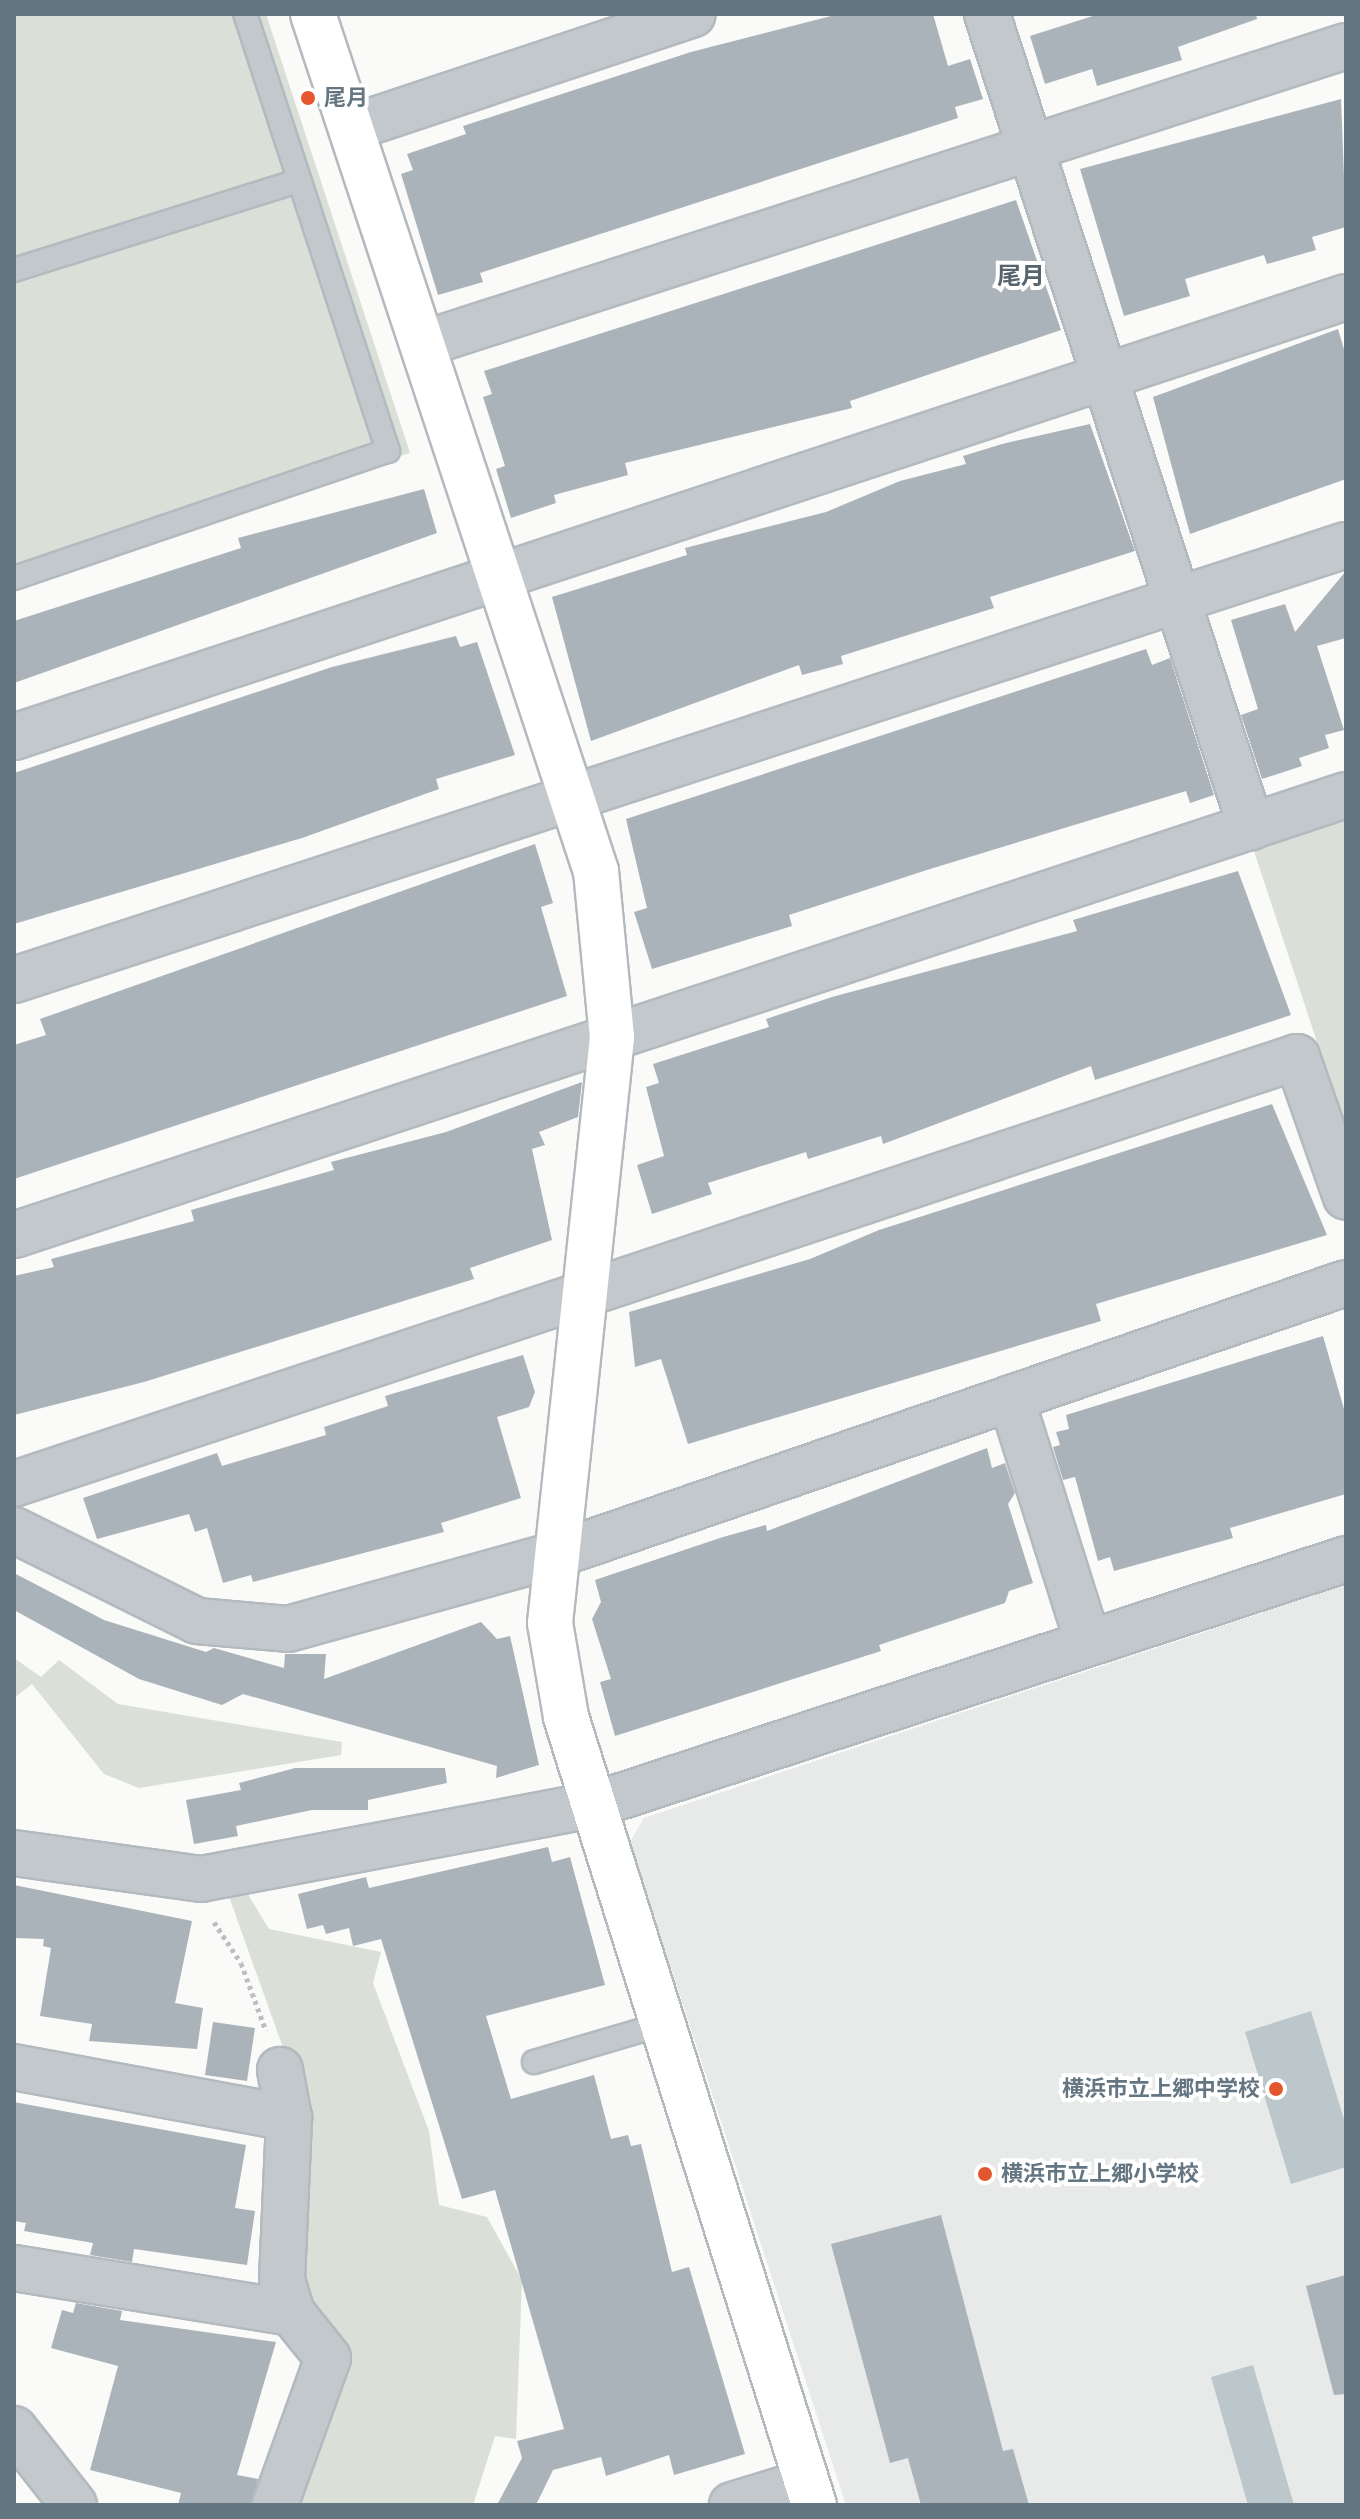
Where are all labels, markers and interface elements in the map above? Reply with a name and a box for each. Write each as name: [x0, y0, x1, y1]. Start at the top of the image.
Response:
place label: 尾月: [324, 85, 368, 111]
marker: 尾月: [299, 89, 317, 107]
district label: 尾月: [997, 261, 1045, 289]
place label: 横浜市立上郷中学校: [1062, 2076, 1260, 2102]
marker: 横浜市立上郷中学校: [1267, 2080, 1285, 2098]
place label: 横浜市立上郷小学校: [1001, 2161, 1199, 2187]
marker: 横浜市立上郷小学校: [976, 2165, 994, 2183]

